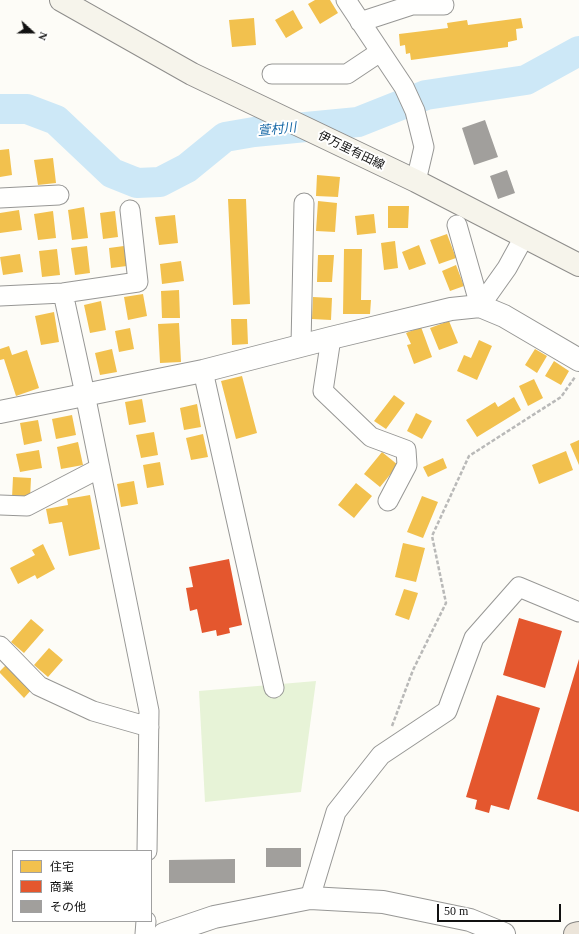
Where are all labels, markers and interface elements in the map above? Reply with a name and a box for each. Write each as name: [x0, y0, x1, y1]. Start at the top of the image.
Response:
north arrow: [12, 12, 52, 52]
text: N: [36, 30, 50, 42]
water label: 萱村川: [257, 120, 297, 140]
street label: 伊万里有田線: [315, 129, 387, 173]
legend: [12, 850, 152, 922]
text: 住宅: [50, 860, 74, 874]
text: 商業: [50, 880, 74, 894]
scale bar: [439, 896, 563, 922]
text: その他: [50, 900, 86, 914]
text: 50 m: [444, 904, 468, 918]

